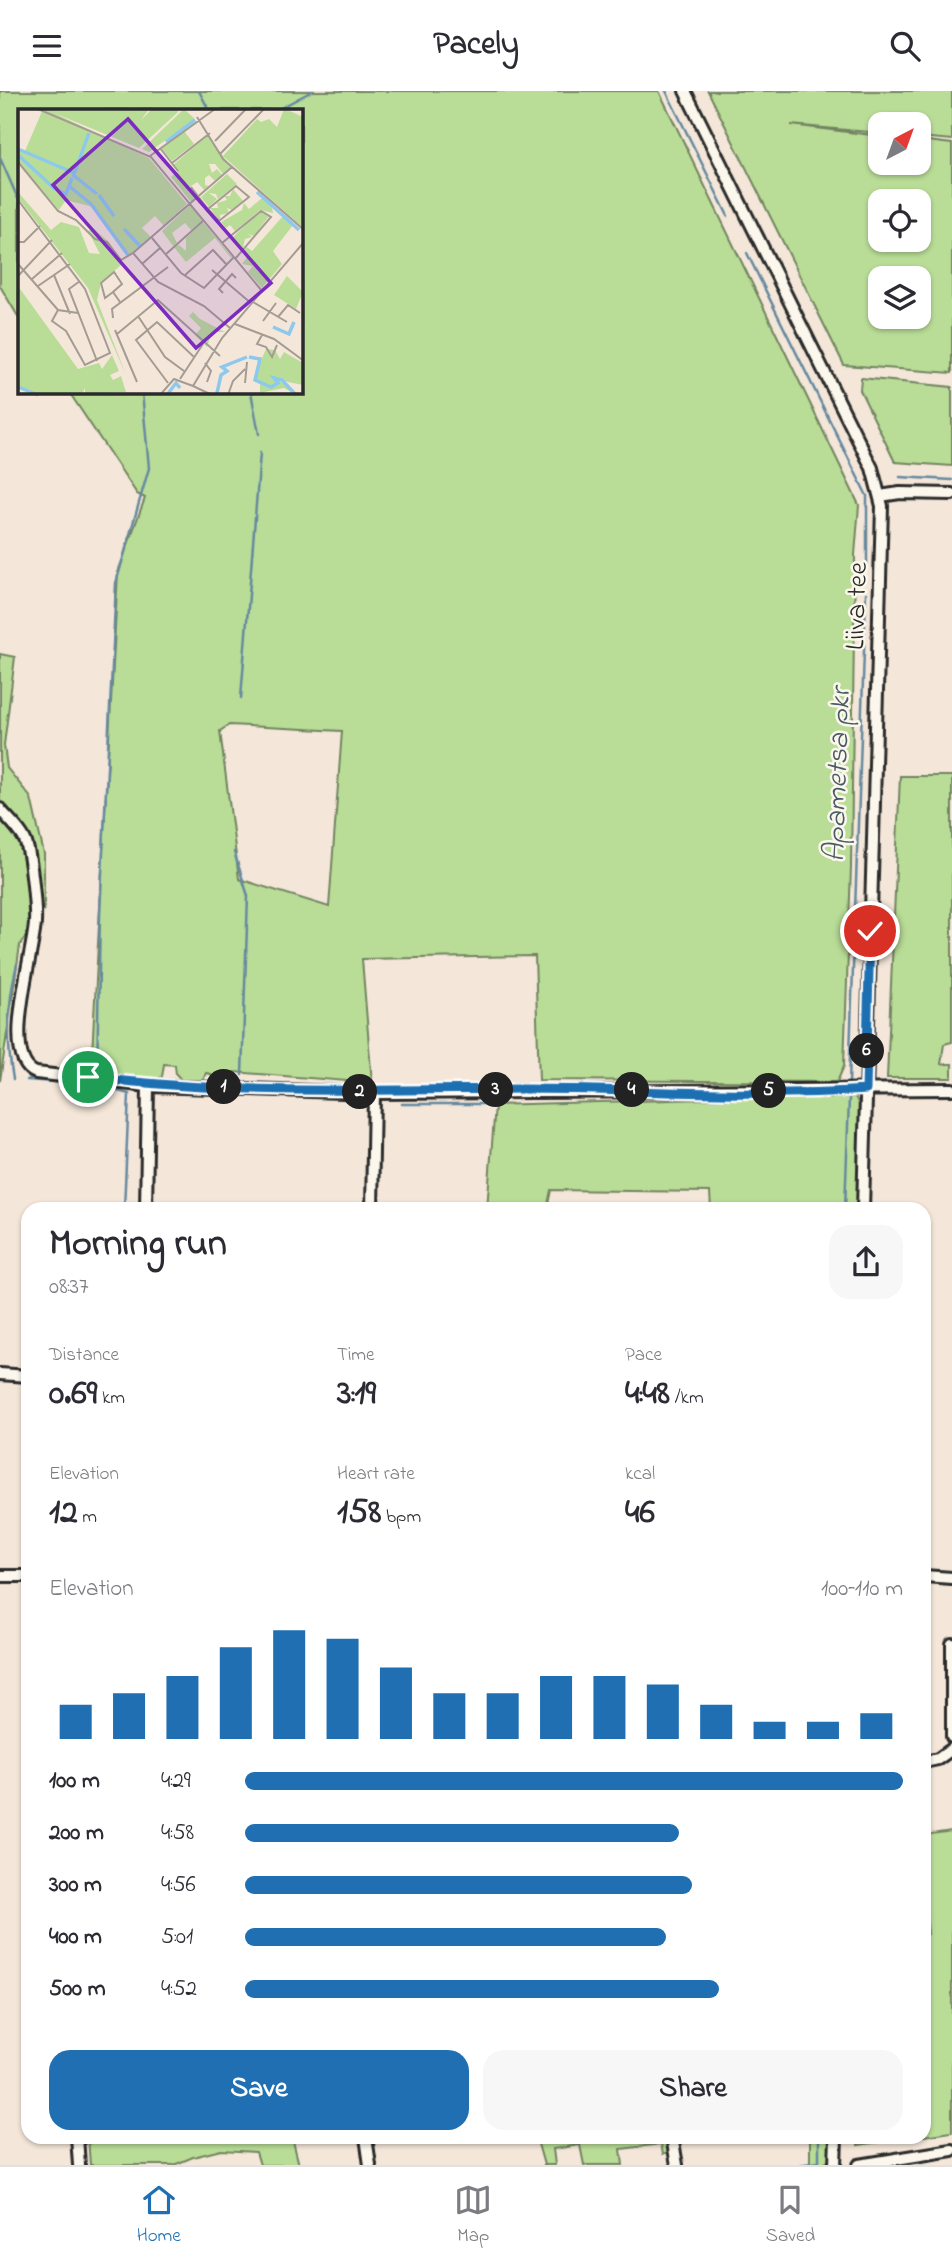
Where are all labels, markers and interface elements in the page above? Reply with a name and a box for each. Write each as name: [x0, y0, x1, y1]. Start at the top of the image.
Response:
text: Pacely: [433, 22, 519, 69]
icon: menu: [28, 27, 66, 65]
icon: search: [886, 27, 924, 65]
inset map: [18, 109, 303, 394]
north arrow: [868, 112, 931, 175]
map controls: [868, 112, 931, 329]
button: locate: [868, 189, 931, 252]
button: layers: [868, 266, 931, 329]
street label: Liiva tee: [836, 561, 880, 651]
water label: Apametsa pkr: [814, 683, 864, 863]
pin: [840, 901, 900, 961]
icon: check: [851, 912, 889, 950]
pin: 6: [850, 1033, 884, 1069]
text: 6: [862, 1037, 871, 1064]
pin: [58, 1047, 118, 1107]
icon: arrive: [69, 1058, 107, 1096]
pin: 1: [206, 1069, 242, 1105]
text: 1: [220, 1073, 227, 1100]
pin: 3: [478, 1073, 514, 1107]
pin: 4: [614, 1073, 650, 1107]
pin: 5: [752, 1073, 786, 1109]
pin: 2: [342, 1075, 378, 1109]
text: 3: [492, 1076, 499, 1103]
text: 4: [628, 1076, 635, 1103]
text: 5: [763, 1077, 774, 1104]
text: 2: [355, 1078, 364, 1105]
text: Morning run: [49, 1217, 227, 1273]
button: share: [829, 1225, 903, 1299]
text: 08:37: [49, 1271, 89, 1304]
text: Distance: [49, 1342, 119, 1369]
text: Time: [337, 1342, 375, 1369]
text: Pace: [625, 1342, 662, 1369]
text: 0.69: [49, 1369, 97, 1420]
text: 3:19: [337, 1369, 376, 1420]
text: 4:48: [625, 1369, 670, 1420]
text: km: [97, 1385, 125, 1412]
text: /km: [670, 1385, 704, 1412]
text: Elevation: [49, 1461, 119, 1488]
text: Heart rate: [337, 1461, 415, 1488]
text: kcal: [625, 1461, 655, 1488]
text: 12: [49, 1488, 78, 1539]
text: 158: [337, 1488, 381, 1539]
text: 46: [625, 1488, 655, 1539]
text: m: [78, 1504, 97, 1531]
text: bpm: [381, 1504, 421, 1531]
text: Elevation: [49, 1573, 134, 1606]
text: 100–110 m: [821, 1573, 903, 1606]
text: 100 m: [49, 1765, 100, 1798]
text: 4:29: [161, 1765, 191, 1798]
text: 200 m: [49, 1817, 104, 1850]
text: 4:58: [161, 1817, 194, 1850]
text: 300 m: [49, 1869, 102, 1902]
text: 4:56: [161, 1869, 196, 1902]
text: 400 m: [49, 1921, 102, 1954]
text: 5:01: [161, 1921, 193, 1954]
text: 500 m: [49, 1973, 106, 2006]
text: 4:52: [161, 1973, 197, 2006]
button: Save: [49, 2050, 469, 2130]
button: Share: [483, 2050, 903, 2130]
tab: Home: [137, 2181, 181, 2250]
tab: Map: [454, 2181, 492, 2250]
tab: Saved: [766, 2181, 815, 2250]

